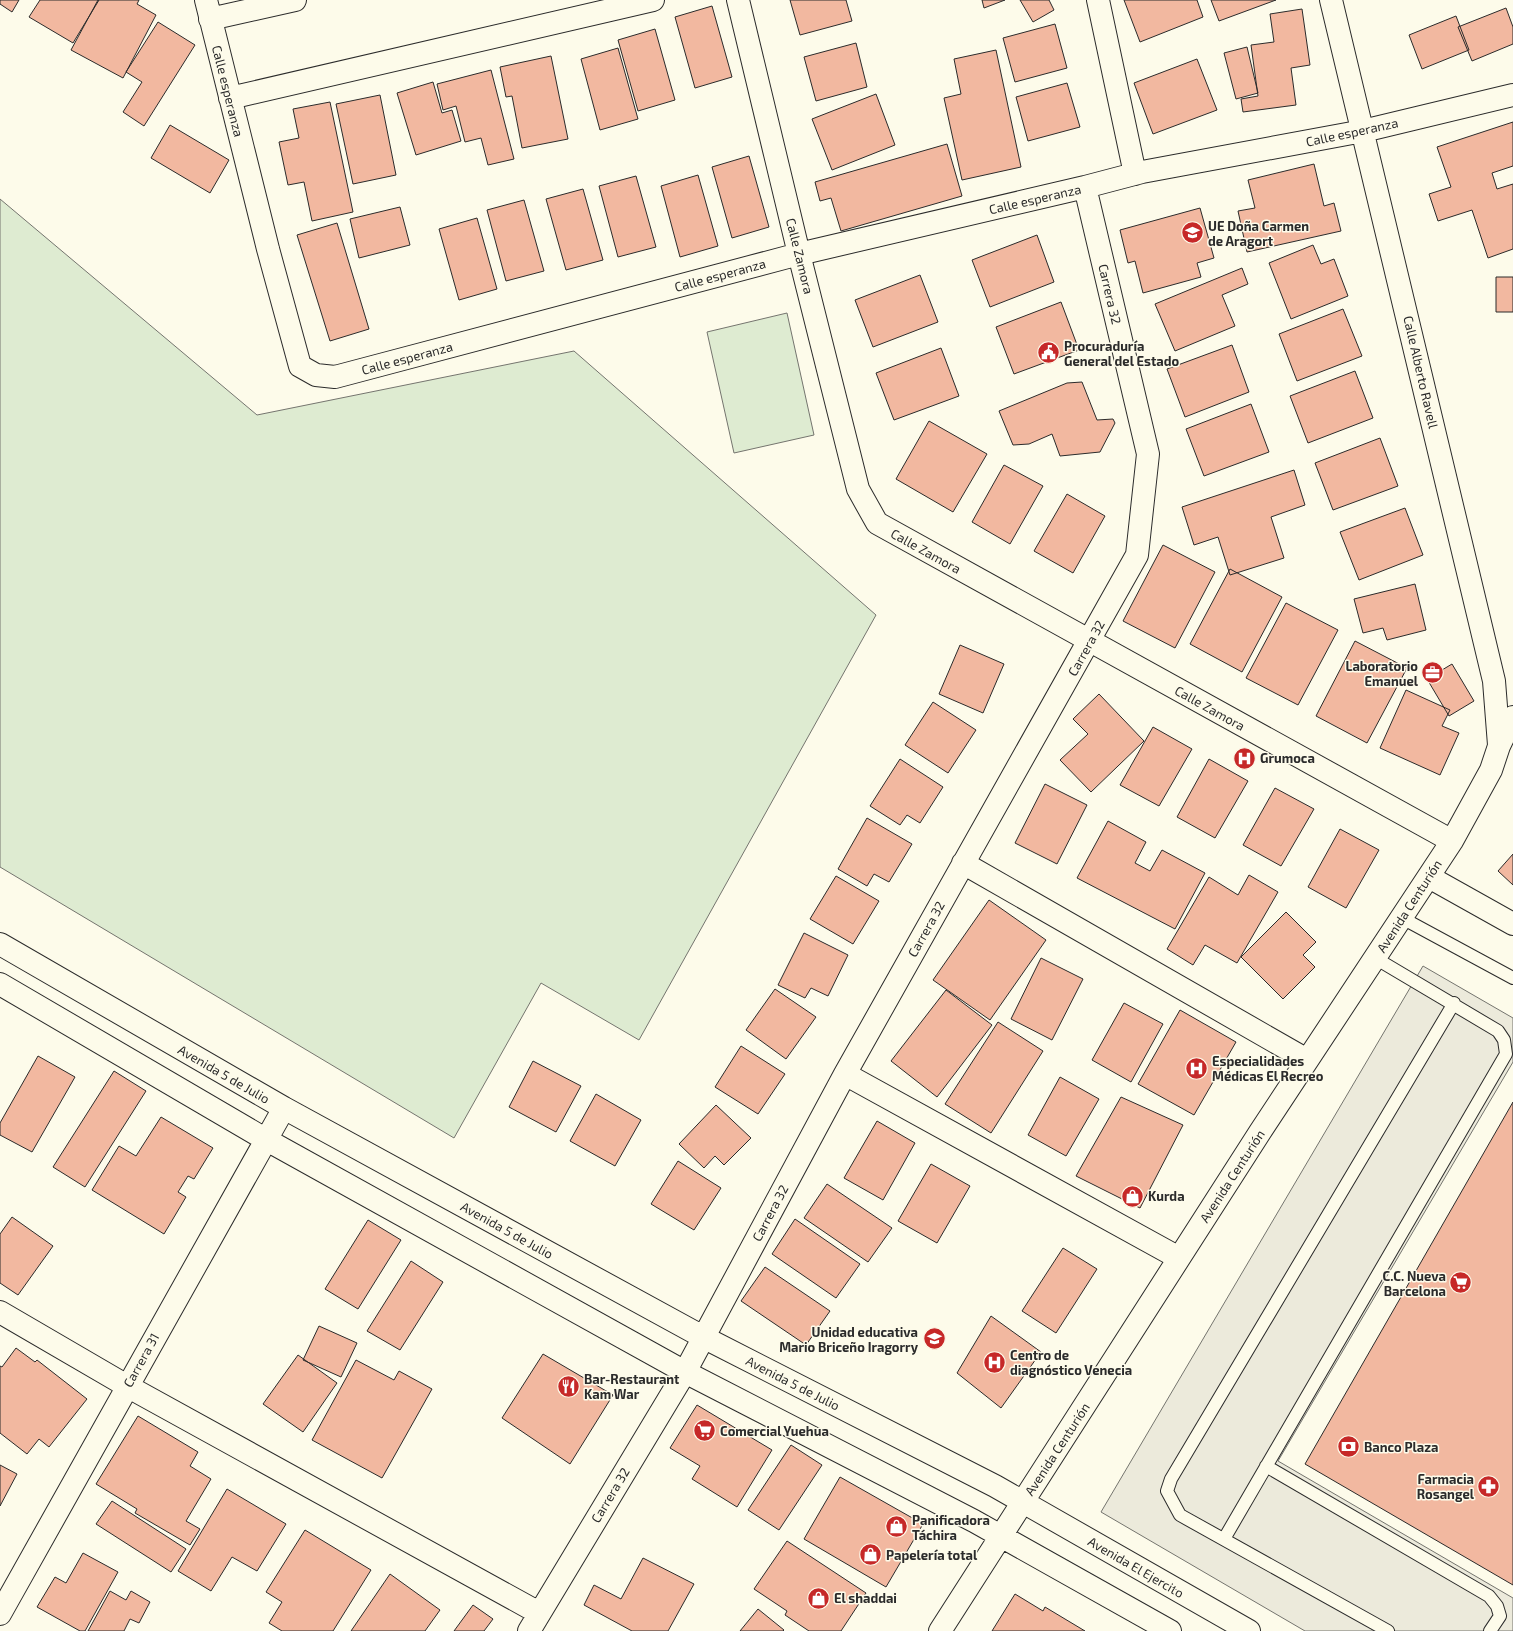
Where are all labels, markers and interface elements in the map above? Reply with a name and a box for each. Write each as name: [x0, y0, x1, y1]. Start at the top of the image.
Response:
street label: Calle esperanza: [209, 43, 247, 139]
street label: Calle esperanza: [1304, 114, 1400, 150]
street label: Calle esperanza: [987, 181, 1083, 217]
street label: Calle Zamora: [783, 216, 817, 296]
place label: UE Doña Carmen de Aragort: [1208, 218, 1309, 249]
school or university icon: UE Doña Carmen de Aragort: [1179, 220, 1205, 246]
street label: Calle esperanza: [673, 255, 767, 295]
street label: Carrera 32: [1095, 262, 1125, 326]
street label: Calle Alberto Ravell: [1400, 314, 1442, 430]
street label: Calle esperanza: [360, 338, 454, 378]
place label: Procuraduría General del Estado: [1064, 338, 1179, 369]
public building icon: Procuraduría General del Estado: [1036, 340, 1062, 366]
street label: Calle Zamora: [888, 525, 964, 577]
street label: Carrera 32: [1064, 617, 1108, 679]
place label: Laboratorio Emanuel: [1345, 658, 1419, 689]
office icon: Laboratorio Emanuel: [1420, 660, 1446, 686]
street label: Calle Zamora: [1172, 682, 1248, 734]
hospital icon: Grumoca: [1231, 745, 1257, 771]
place label: Grumoca: [1260, 750, 1315, 766]
street label: Avenida Centurión: [1373, 857, 1445, 955]
street label: Carrera 32: [904, 898, 948, 960]
street label: Avenida 5 de Julio: [175, 1041, 273, 1107]
place label: Especialidades Médicas El Recreo: [1212, 1053, 1324, 1084]
hospital icon: Especialidades Médicas El Recreo: [1183, 1055, 1209, 1081]
street label: Avenida Centurión: [1196, 1127, 1268, 1225]
street label: Carrera 32: [748, 1182, 792, 1244]
shop icon: Kurda: [1119, 1183, 1145, 1209]
place label: Kurda: [1148, 1188, 1185, 1204]
street label: Avenida 5 de Julio: [458, 1198, 556, 1262]
place label: C.C. Nueva Barcelona: [1383, 1268, 1446, 1299]
supermarket icon: C.C. Nueva Barcelona: [1448, 1270, 1474, 1296]
place label: Unidad educativa Mario Briceño Iragorry: [779, 1324, 919, 1355]
school or university icon: Unidad educativa Mario Briceño Iragorry: [921, 1326, 947, 1352]
street label: Carrera 31: [120, 1330, 162, 1390]
place label: Centro de diagnóstico Venecia: [1010, 1347, 1132, 1378]
hospital icon: Centro de diagnóstico Venecia: [982, 1349, 1008, 1375]
street label: Avenida 5 de Julio: [743, 1352, 843, 1414]
place label: Bar-Restaurant Kam War: [584, 1371, 680, 1402]
restaurant icon: Bar-Restaurant Kam War: [555, 1373, 581, 1399]
street label: Avenida Centurión: [1021, 1400, 1093, 1498]
supermarket icon: Comercial Yuehua: [691, 1418, 717, 1444]
place label: Comercial Yuehua: [720, 1423, 829, 1439]
bank icon: Banco Plaza: [1335, 1434, 1361, 1460]
place label: Banco Plaza: [1364, 1439, 1439, 1455]
street label: Carrera 32: [587, 1464, 633, 1526]
place label: Farmacia Rosangel: [1417, 1471, 1475, 1502]
pharmacy icon: Farmacia Rosangel: [1476, 1473, 1502, 1499]
place label: Panificadora Táchira: [912, 1512, 990, 1543]
shop icon: Panificadora Táchira: [884, 1514, 910, 1540]
street label: Avenida El Ejercito: [1085, 1533, 1187, 1601]
shop icon: Papelería total: [857, 1542, 883, 1568]
place label: Papelería total: [886, 1547, 978, 1563]
shop icon: El shaddai: [806, 1585, 832, 1611]
place label: El shaddai: [834, 1590, 897, 1606]

